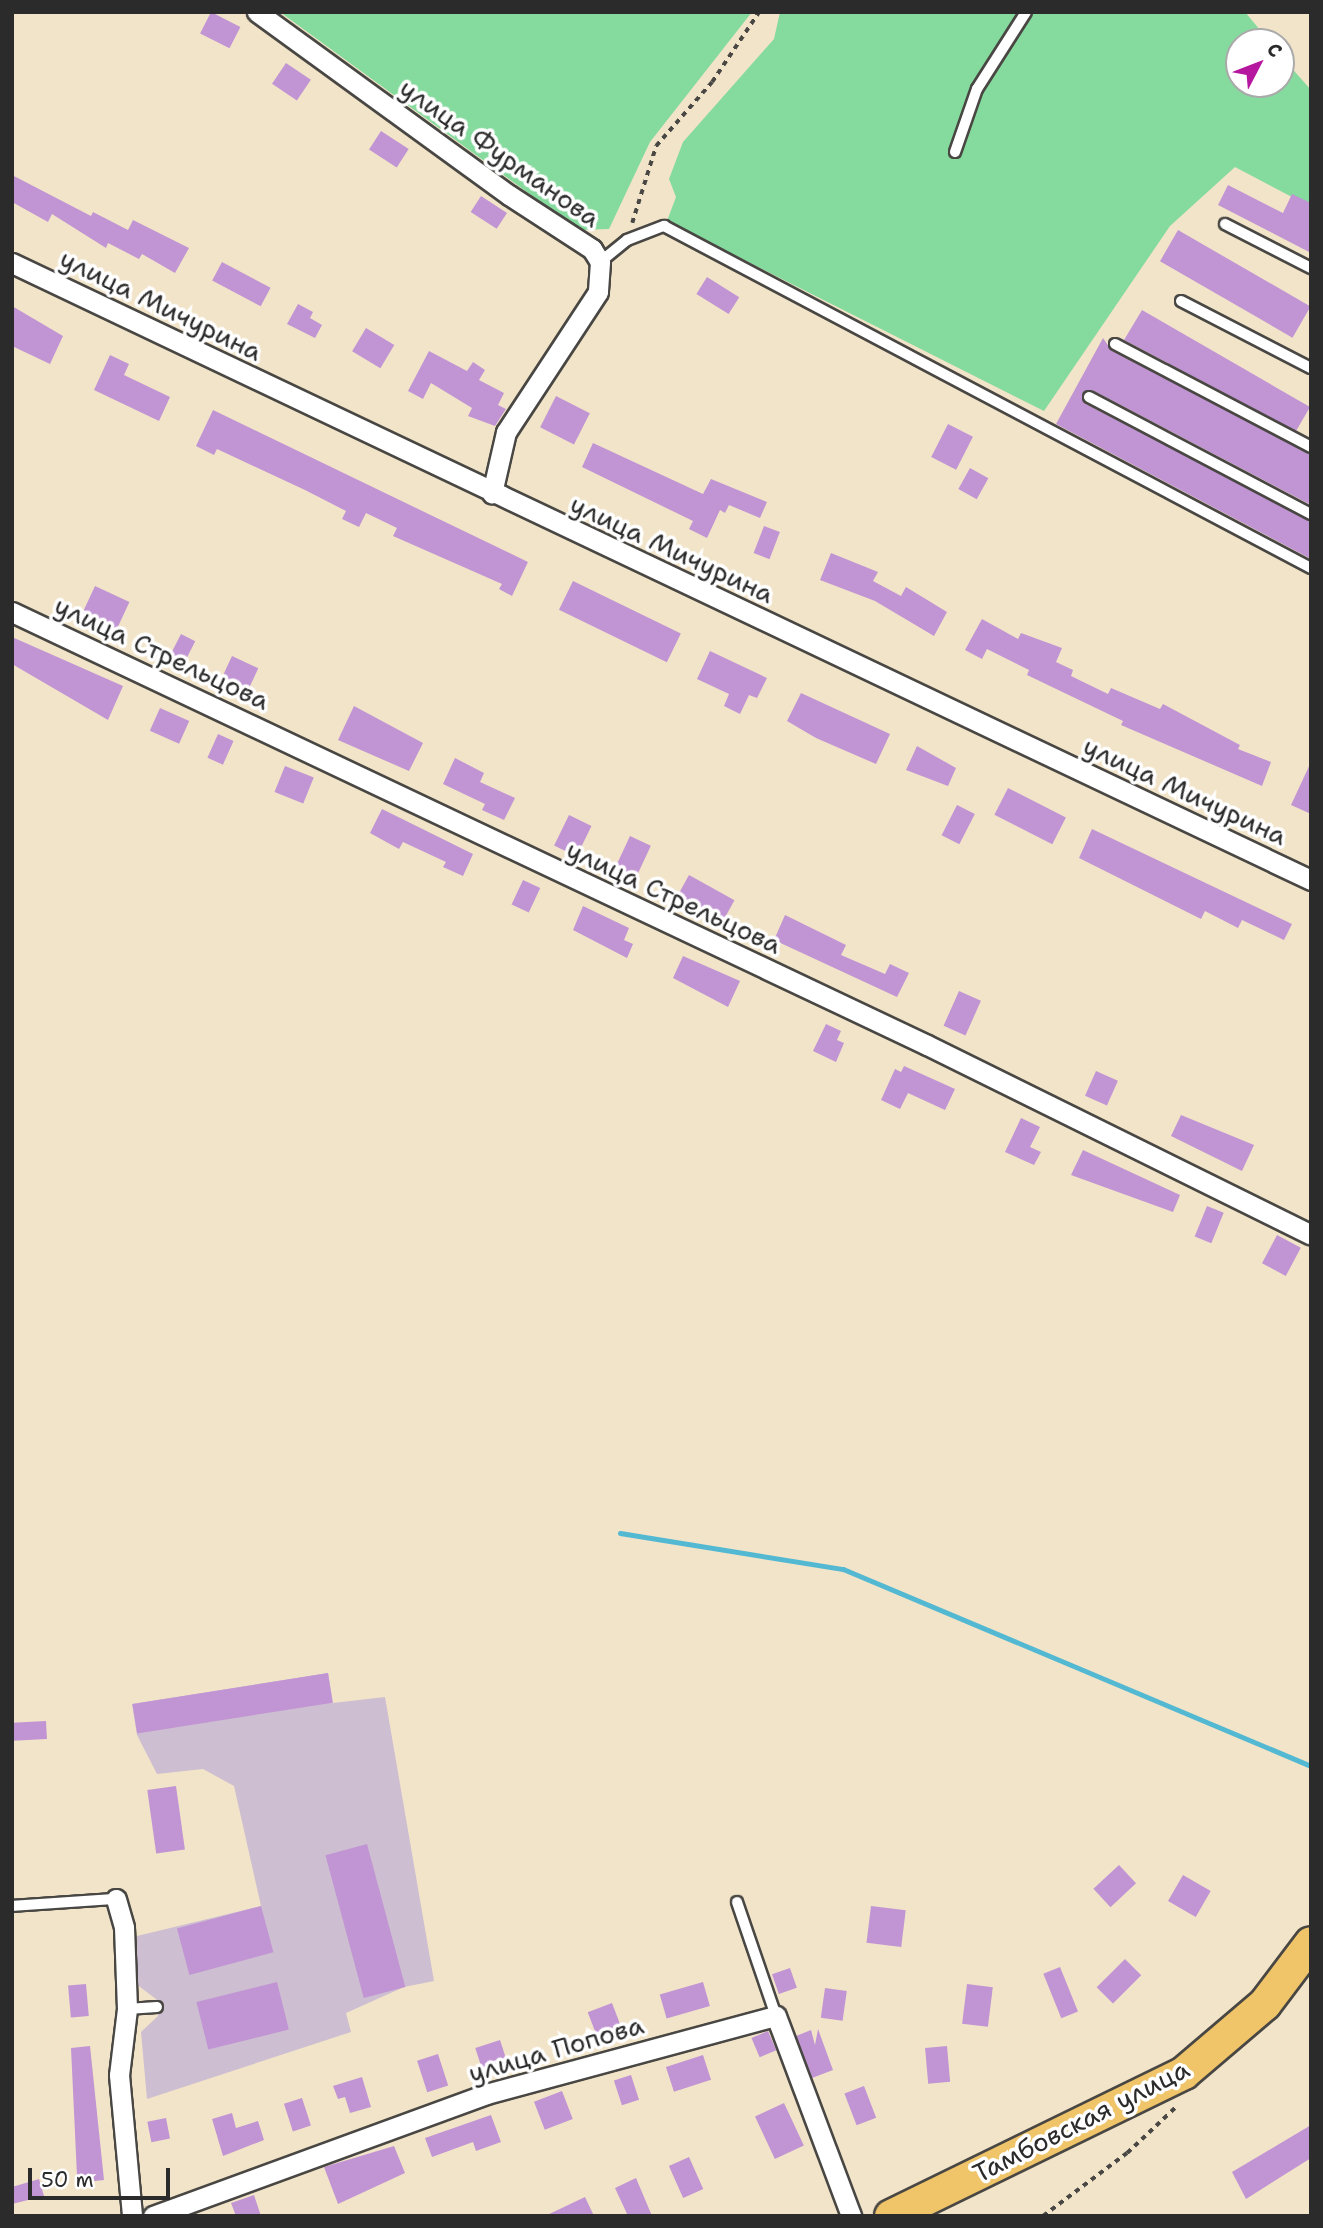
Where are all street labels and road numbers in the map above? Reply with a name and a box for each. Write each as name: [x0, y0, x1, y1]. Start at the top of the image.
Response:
street label: улица Фурманова: [394, 72, 606, 234]
street label: улица Мичурина: [55, 243, 267, 367]
street label: улица Мичурина: [565, 488, 779, 610]
street label: улица Стрельцова: [50, 590, 274, 716]
street label: улица Мичурина: [1078, 730, 1292, 852]
street label: улица Стрельцова: [562, 834, 786, 960]
street label: улица Попова: [465, 2009, 647, 2089]
street label: Тамбовская улица: [968, 2053, 1194, 2189]

